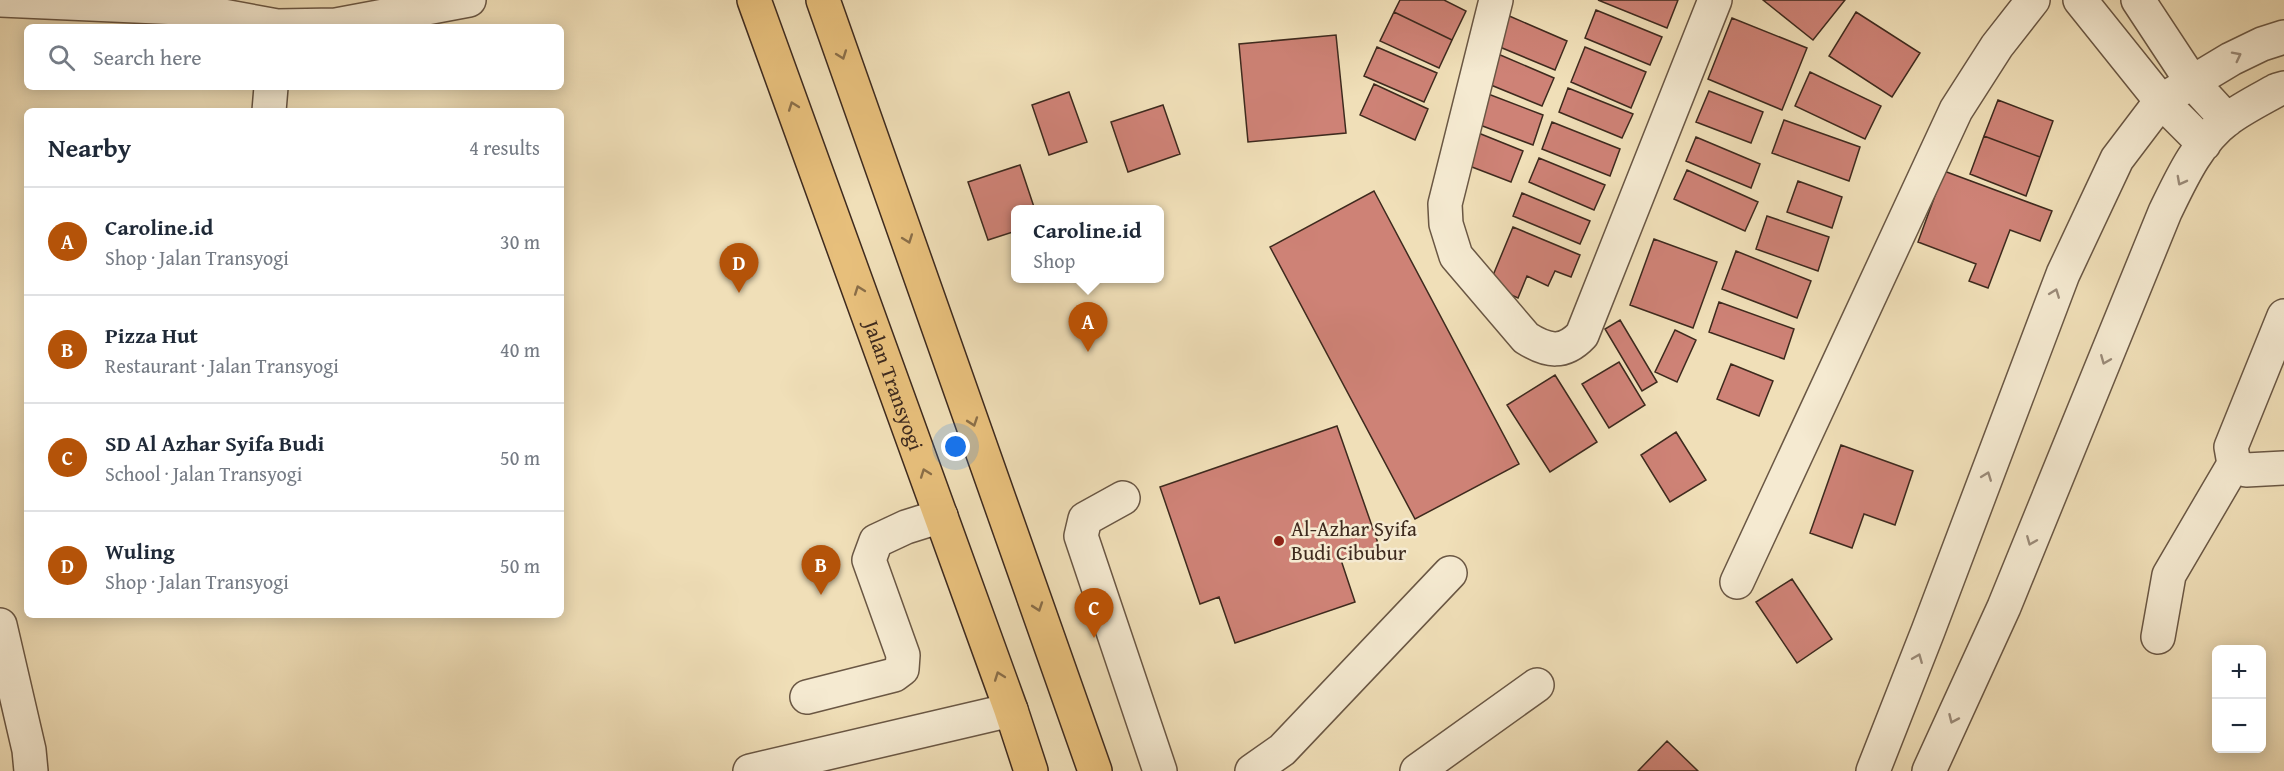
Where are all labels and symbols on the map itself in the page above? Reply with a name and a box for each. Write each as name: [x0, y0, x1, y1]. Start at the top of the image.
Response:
one-way arrow: [835, 49, 848, 60]
one-way arrow: [2230, 52, 2241, 64]
one-way arrow: [787, 101, 800, 112]
one-way arrow: [2177, 175, 2188, 185]
one-way arrow: [901, 233, 914, 244]
pin: D: [720, 244, 758, 293]
one-way arrow: [854, 285, 866, 296]
one-way arrow: [2048, 288, 2061, 299]
pin: A: [1068, 302, 1108, 352]
street label: Jalan Transyogi: [855, 313, 932, 455]
one-way arrow: [2100, 354, 2112, 365]
one-way arrow: [966, 417, 979, 427]
your location: [941, 432, 970, 461]
one-way arrow: [920, 468, 933, 479]
one-way arrow: [1979, 471, 1992, 481]
place label: Al-Azhar Syifa Budi Cibubur: [1291, 513, 1417, 568]
marker: Al-Azhar Syifa Budi Cibubur: [1272, 534, 1286, 548]
one-way arrow: [2026, 534, 2038, 545]
pin: B: [802, 546, 840, 595]
pin: C: [1074, 588, 1114, 638]
one-way arrow: [1030, 601, 1043, 611]
one-way arrow: [1911, 653, 1923, 664]
one-way arrow: [994, 671, 1007, 682]
one-way arrow: [1948, 713, 1960, 724]

